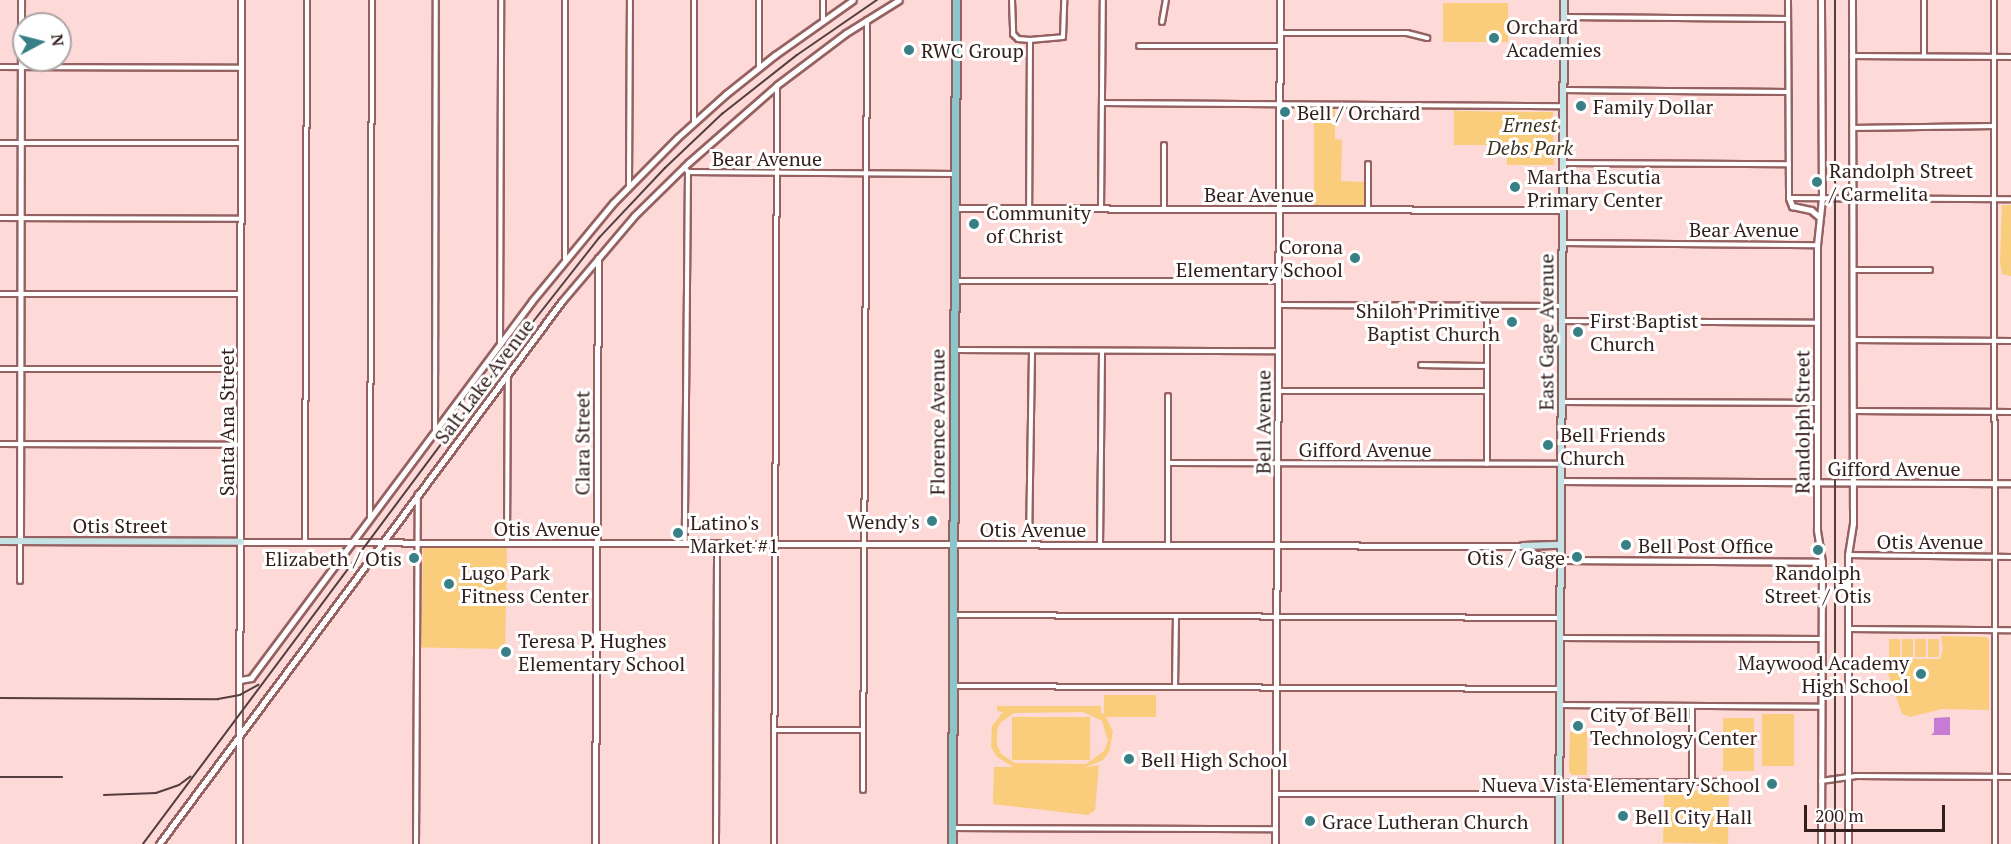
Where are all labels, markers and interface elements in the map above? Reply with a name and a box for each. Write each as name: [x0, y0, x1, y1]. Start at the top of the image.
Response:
north arrow: [12, 12, 72, 72]
place label: Orchard Academies: [1506, 14, 1602, 61]
marker: Orchard Academies: [1487, 31, 1501, 45]
text: N: [46, 33, 70, 47]
place label: RWC Group: [921, 38, 1024, 62]
marker: RWC Group: [902, 43, 916, 57]
place label: Family Dollar: [1593, 94, 1713, 118]
marker: Family Dollar: [1574, 99, 1588, 113]
place label: Bell / Orchard: [1297, 100, 1420, 124]
marker: Bell / Orchard: [1278, 105, 1292, 119]
park label: Ernest Debs Park: [1487, 113, 1573, 160]
street label: Bear Avenue: [712, 146, 822, 170]
place label: Randolph Street / Carmelita: [1829, 158, 1973, 205]
place label: Martha Escutia Primary Center: [1527, 164, 1662, 211]
marker: Randolph Street / Carmelita: [1810, 175, 1824, 189]
marker: Martha Escutia Primary Center: [1508, 180, 1522, 194]
street label: Bear Avenue: [1204, 182, 1314, 206]
place label: Community of Christ: [986, 201, 1091, 248]
marker: Community of Christ: [967, 217, 981, 231]
street label: Bear Avenue: [1689, 217, 1799, 241]
place label: Corona Elementary School: [1176, 234, 1343, 281]
marker: Corona Elementary School: [1348, 251, 1362, 265]
street label: East Gage Avenue: [1534, 253, 1558, 411]
place label: Shiloh Primitive Baptist Church: [1356, 298, 1500, 345]
place label: First Baptist Church: [1590, 308, 1699, 355]
street label: Salt Lake Avenue: [429, 314, 539, 448]
marker: Shiloh Primitive Baptist Church: [1505, 315, 1519, 329]
marker: First Baptist Church: [1571, 325, 1585, 339]
street label: Santa Ana Street: [214, 348, 238, 496]
street label: Florence Avenue: [925, 349, 949, 495]
street label: Randolph Street: [1790, 350, 1814, 494]
street label: Bell Avenue: [1251, 370, 1275, 474]
street label: Clara Street: [570, 391, 594, 495]
place label: Bell Friends Church: [1560, 422, 1666, 469]
street label: Gifford Avenue: [1298, 437, 1432, 461]
marker: Bell Friends Church: [1541, 438, 1555, 452]
street label: Gifford Avenue: [1827, 456, 1961, 480]
place label: Wendy's: [847, 509, 920, 533]
place label: Latino's Market #1: [690, 510, 779, 557]
street label: Otis Street: [72, 513, 168, 537]
marker: Wendy's: [925, 514, 939, 528]
street label: Otis Avenue: [493, 516, 601, 540]
street label: Otis Avenue: [979, 517, 1087, 541]
marker: Latino's Market #1: [671, 526, 685, 540]
street label: Otis Avenue: [1876, 529, 1984, 553]
place label: Bell Post Office: [1638, 533, 1773, 557]
marker: Bell Post Office: [1619, 538, 1633, 552]
marker: Randolph Street / Otis: [1811, 543, 1825, 557]
place label: Otis / Gage: [1467, 545, 1565, 569]
place label: Elizabeth / Otis: [265, 546, 402, 570]
marker: Otis / Gage: [1570, 550, 1584, 564]
marker: Elizabeth / Otis: [407, 551, 421, 565]
place label: Lugo Park Fitness Center: [461, 560, 589, 607]
place label: Randolph Street / Otis: [1765, 560, 1871, 607]
marker: Lugo Park Fitness Center: [442, 577, 456, 591]
place label: Teresa P. Hughes Elementary School: [518, 628, 685, 675]
marker: Teresa P. Hughes Elementary School: [499, 645, 513, 659]
place label: Maywood Academy High School: [1738, 650, 1909, 697]
marker: Maywood Academy High School: [1914, 667, 1928, 681]
place label: City of Bell Technology Center: [1590, 702, 1757, 749]
marker: City of Bell Technology Center: [1571, 719, 1585, 733]
place label: Bell High School: [1141, 747, 1288, 771]
marker: Bell High School: [1122, 752, 1136, 766]
place label: Nueva Vista Elementary School: [1481, 772, 1760, 796]
marker: Nueva Vista Elementary School: [1765, 777, 1779, 791]
scale bar: [1807, 793, 1948, 831]
text: 200 m: [1815, 803, 1864, 827]
place label: Bell City Hall: [1635, 804, 1752, 828]
place label: Grace Lutheran Church: [1322, 809, 1528, 833]
marker: Bell City Hall: [1616, 809, 1630, 823]
marker: Grace Lutheran Church: [1303, 814, 1317, 828]

